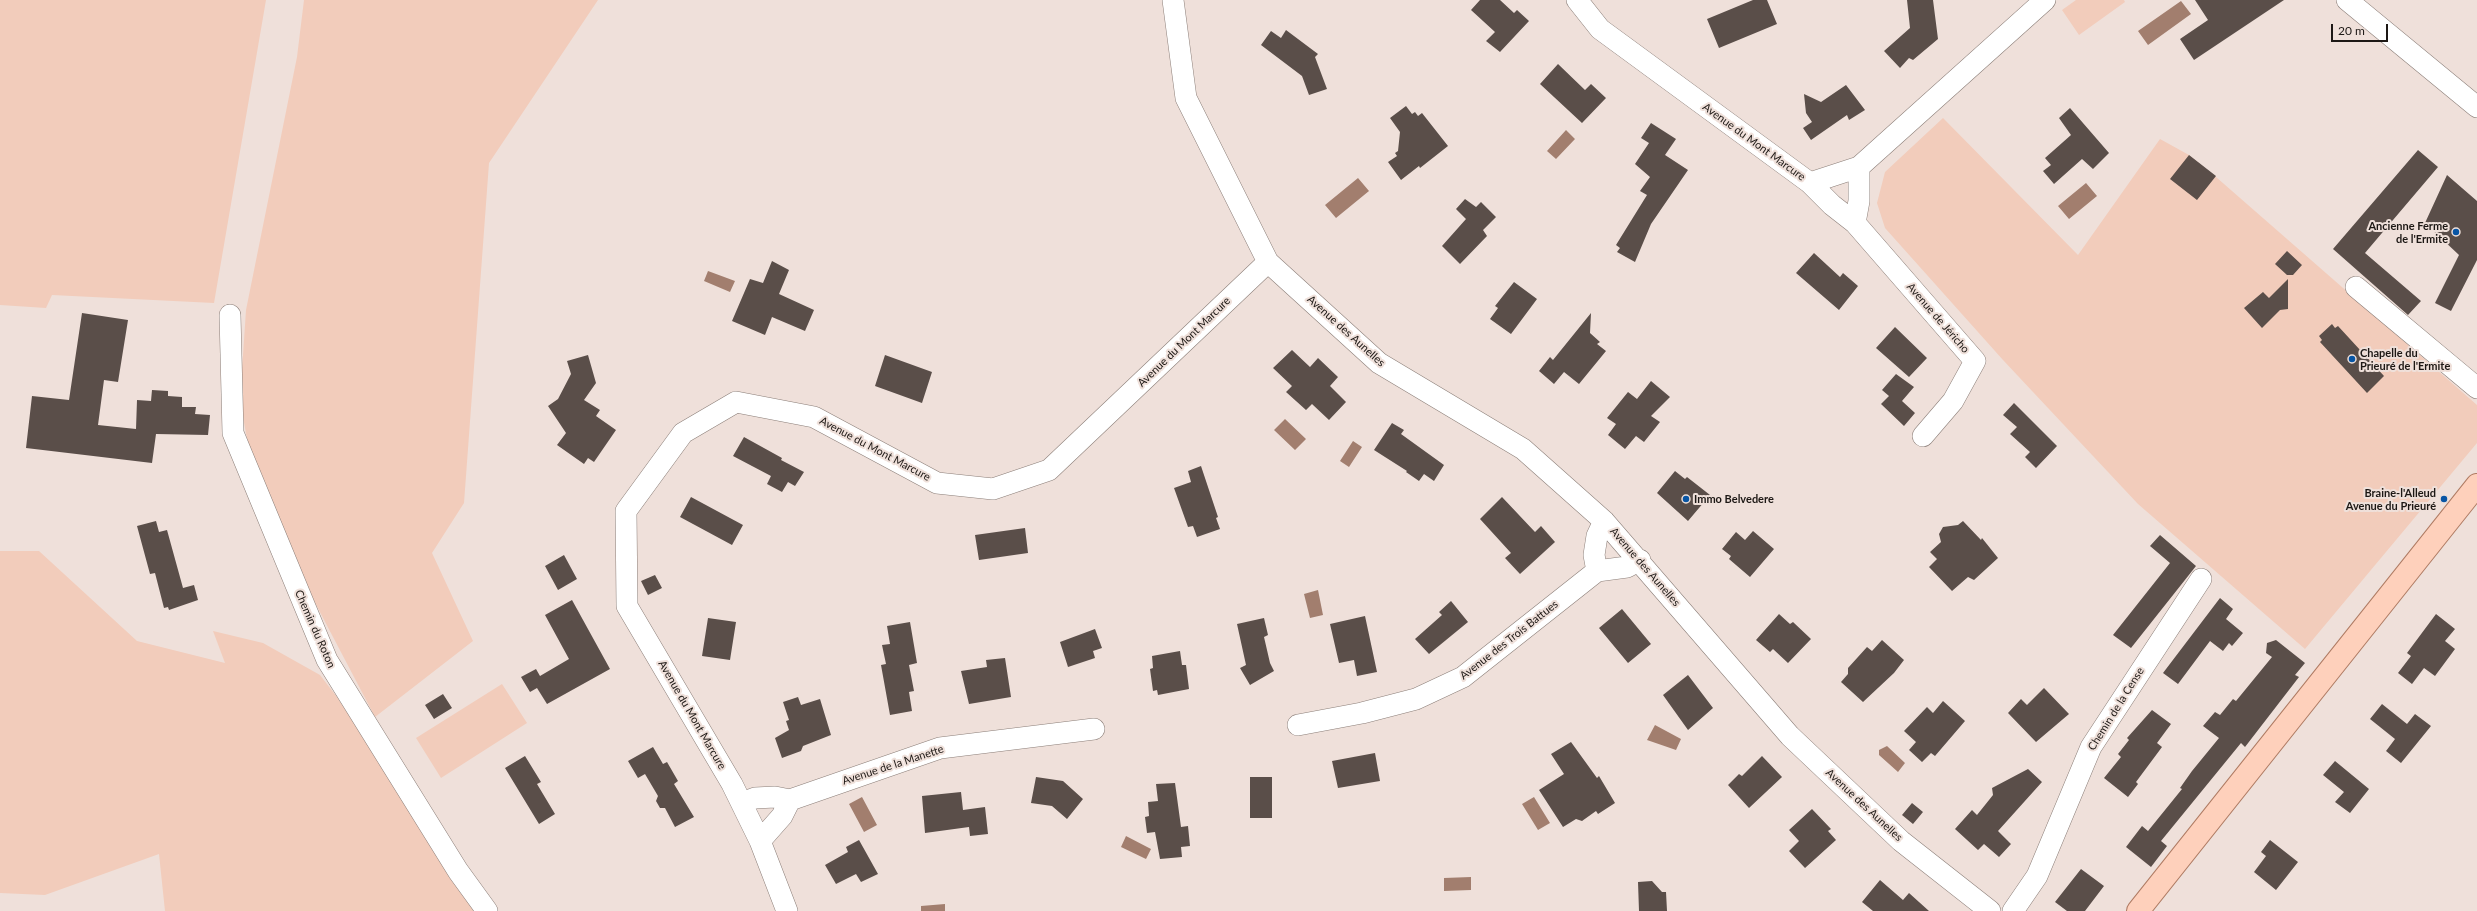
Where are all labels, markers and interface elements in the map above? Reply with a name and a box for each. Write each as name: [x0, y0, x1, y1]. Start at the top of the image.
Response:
scale bar: [2333, 16, 2390, 42]
text: 20 m: [2338, 23, 2365, 38]
street label: Avenue du Mont Marcure: [1700, 100, 1808, 184]
place label: Ancienne Ferme de l'Ermite: [2368, 219, 2448, 245]
marker: Ancienne Ferme de l'Ermite: [2451, 227, 2461, 237]
street label: Avenue de Jéricho: [1904, 280, 1972, 356]
street label: Avenue des Aunelles: [1304, 293, 1388, 369]
street label: Avenue du Mont Marcure: [1135, 294, 1233, 390]
place label: Chapelle du Prieuré de l'Ermite: [2360, 346, 2450, 372]
marker: Chapelle du Prieuré de l'Ermite: [2347, 354, 2357, 364]
street label: Avenue du Mont Marcure: [817, 414, 933, 484]
place label: Braine-l'Alleud Avenue du Prieuré: [2346, 486, 2436, 512]
place label: Immo Belvedere: [1694, 492, 1774, 506]
marker: Immo Belvedere: [1681, 494, 1691, 504]
marker: Braine-l'Alleud Avenue du Prieuré: [2439, 494, 2449, 504]
street label: Avenue des Aunelles: [1607, 525, 1683, 609]
street label: Chemin du Roton: [292, 588, 338, 670]
street label: Avenue des Trois Battues: [1457, 598, 1561, 682]
street label: Avenue du Mont Marcure: [655, 658, 729, 772]
street label: Chemin de la Cense: [2085, 665, 2147, 753]
street label: Avenue de la Manette: [841, 742, 945, 788]
street label: Avenue des Aunelles: [1823, 766, 1905, 844]

